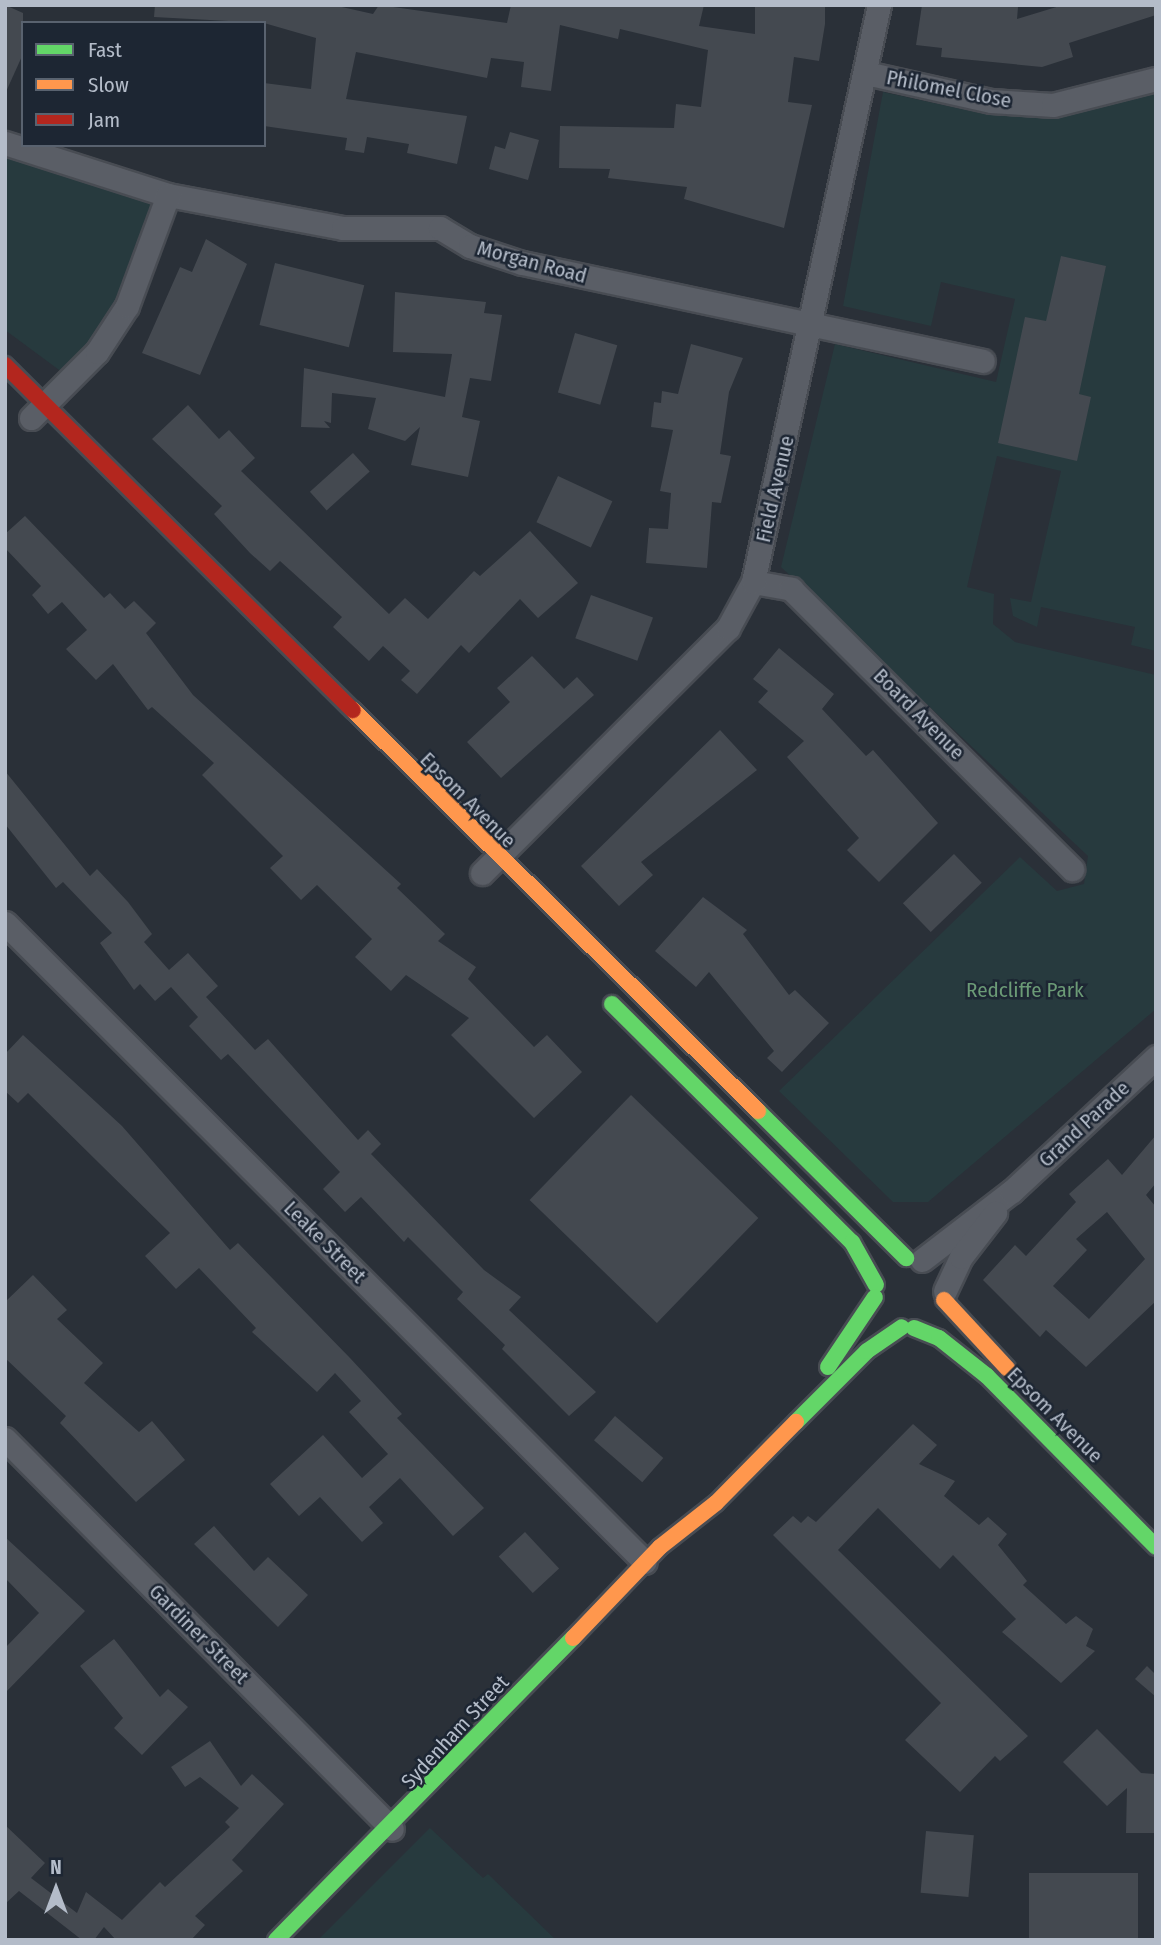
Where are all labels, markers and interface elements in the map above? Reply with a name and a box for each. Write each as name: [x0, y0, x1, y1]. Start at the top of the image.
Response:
legend: [21, 21, 266, 147]
text: Fast: [88, 37, 122, 63]
street label: Philomel Close: [884, 65, 1014, 113]
text: Slow: [88, 72, 129, 98]
text: Jam: [88, 107, 120, 133]
street label: Morgan Road: [474, 235, 590, 289]
street label: Field Avenue: [750, 433, 800, 545]
street label: Board Avenue: [868, 663, 970, 765]
street label: Epsom Avenue: [415, 747, 521, 853]
park label: Redcliffe Park: [966, 977, 1084, 1003]
street label: Grand Parade: [1033, 1076, 1135, 1172]
street label: Leake Street: [279, 1196, 371, 1288]
street label: Epsom Avenue: [1002, 1362, 1108, 1468]
street label: Gardiner Street: [144, 1579, 254, 1689]
street label: Sydenham Street: [396, 1670, 514, 1794]
north arrow: [21, 1854, 91, 1924]
text: N: [50, 1856, 62, 1879]

